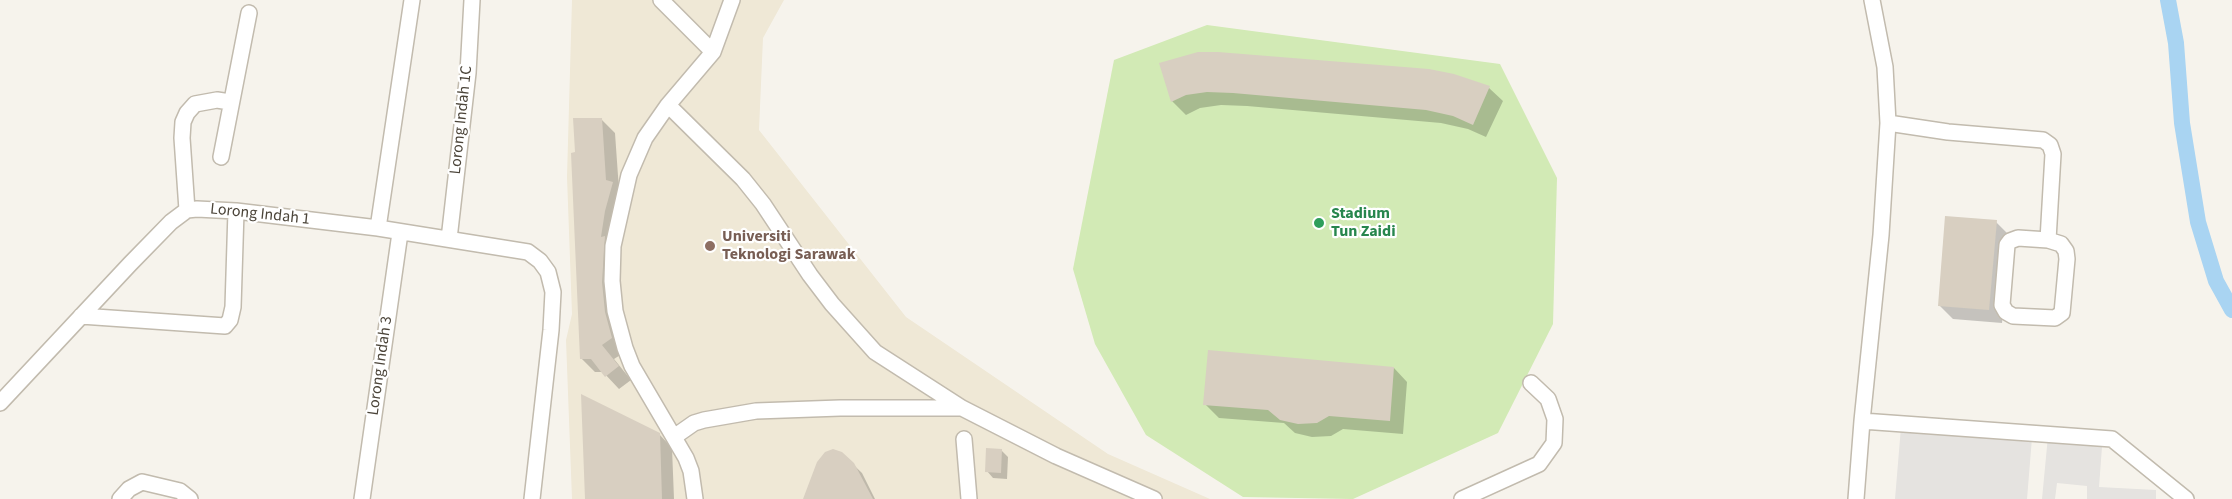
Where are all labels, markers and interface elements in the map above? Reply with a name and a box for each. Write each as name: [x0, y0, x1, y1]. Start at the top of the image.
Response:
street label: Lorong Indah 1C: [447, 65, 477, 175]
street label: Lorong Indah 1: [209, 200, 311, 230]
place label: Stadium Tun Zaidi: [1331, 204, 1396, 242]
marker: Stadium Tun Zaidi: [1312, 216, 1326, 230]
place label: Universiti Teknologi Sarawak: [722, 227, 856, 265]
marker: Universiti Teknologi Sarawak: [703, 239, 717, 253]
street label: Lorong Indah 3: [365, 315, 397, 417]

